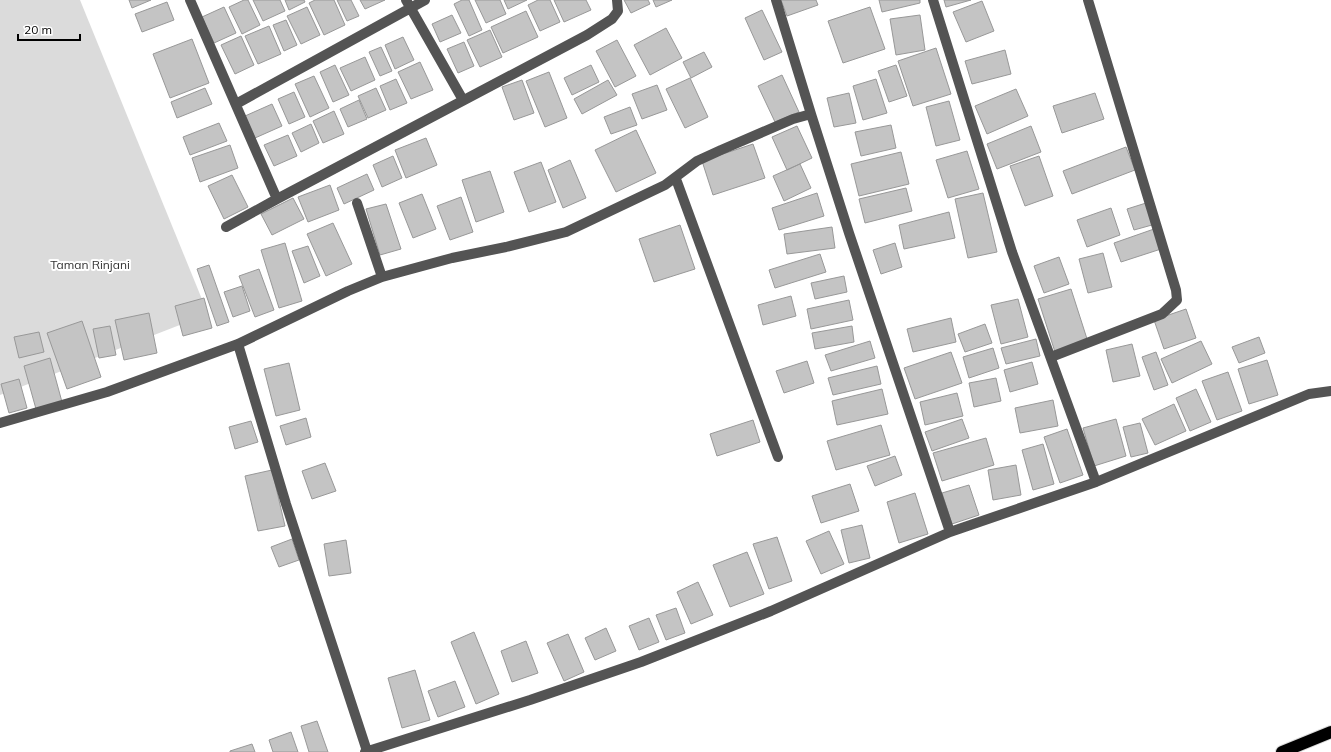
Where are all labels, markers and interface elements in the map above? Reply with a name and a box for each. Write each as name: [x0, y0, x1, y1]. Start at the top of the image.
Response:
scale bar: [18, 16, 80, 42]
text: 20 m: [24, 22, 52, 37]
park label: Taman Rinjani: [50, 257, 130, 272]

